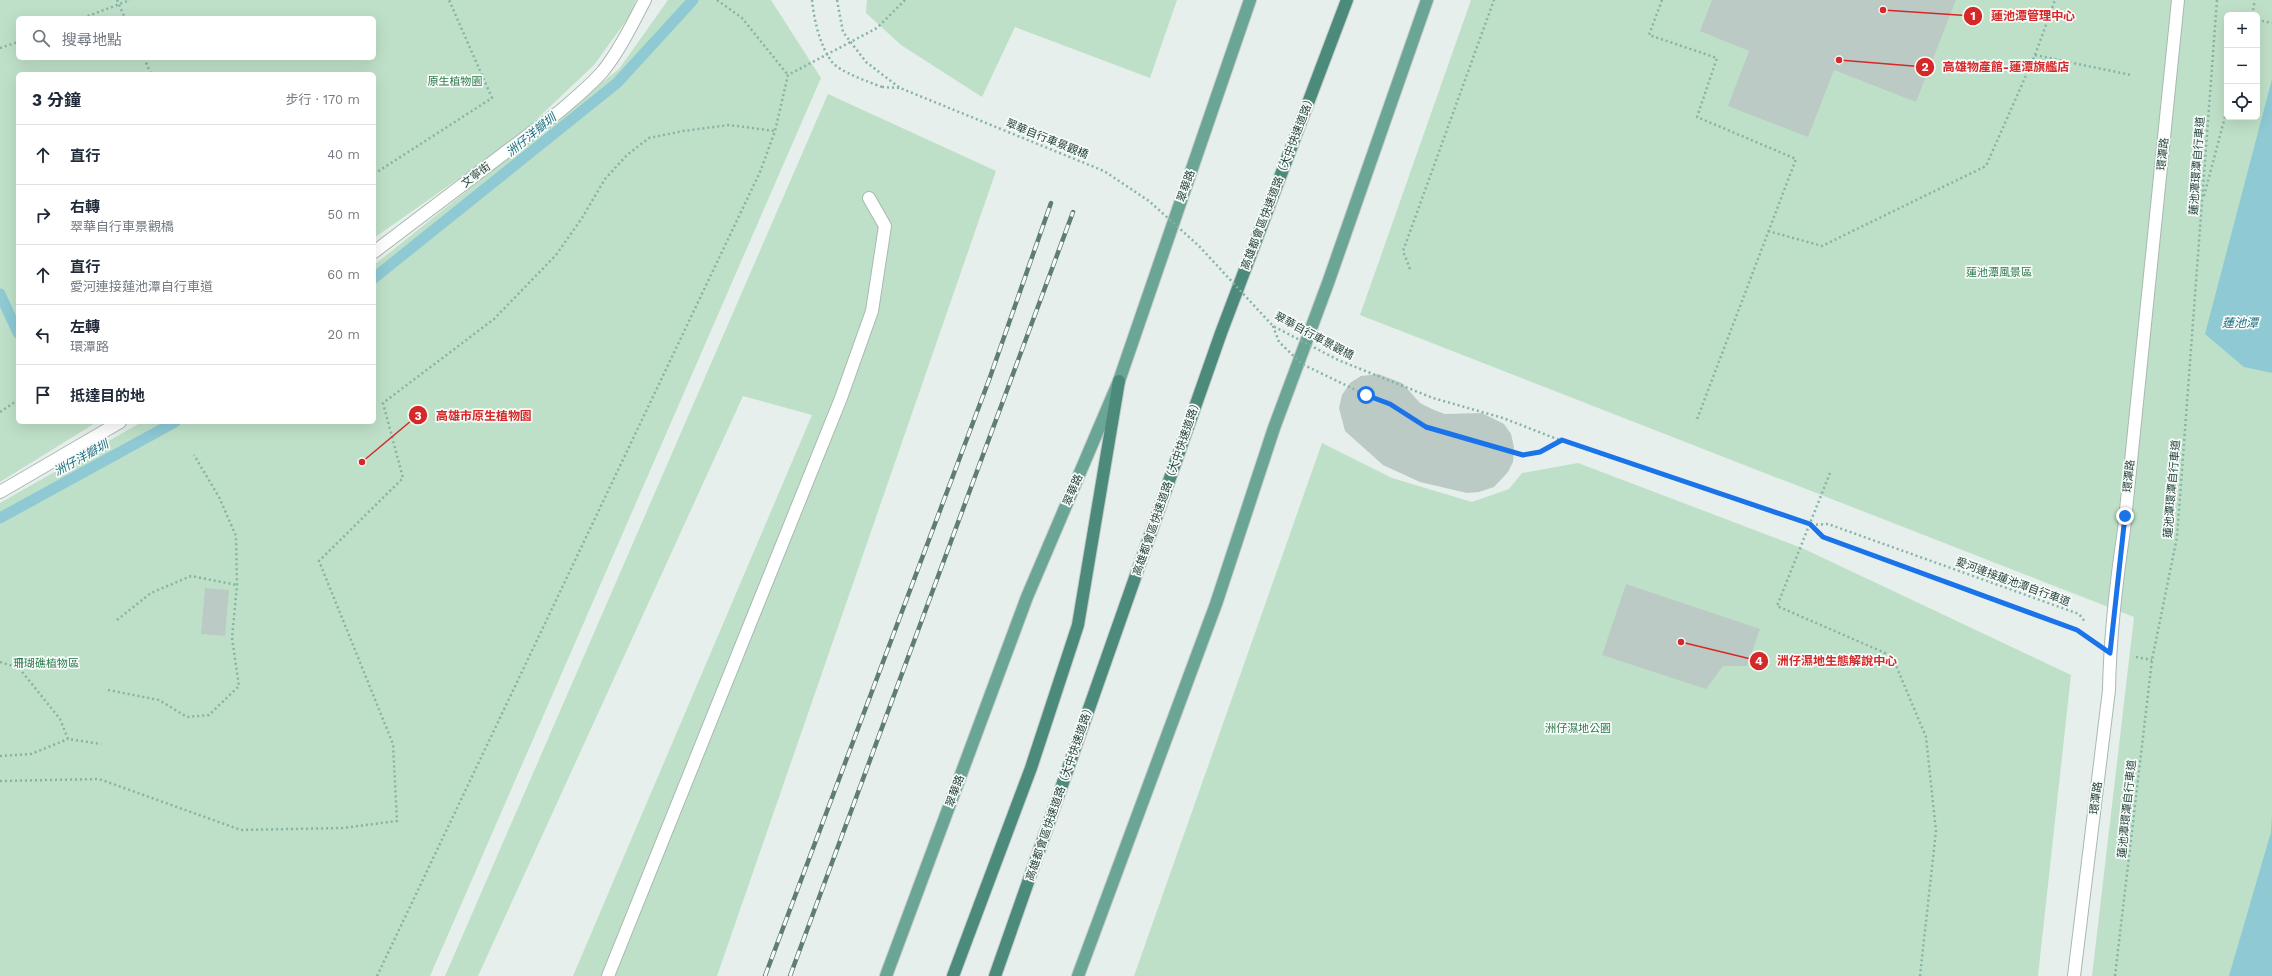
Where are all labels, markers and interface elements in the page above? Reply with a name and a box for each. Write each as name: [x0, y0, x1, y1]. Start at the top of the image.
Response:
callout: 蓮池潭管理中心: [1963, 4, 2083, 28]
text: 1: [1970, 9, 1976, 23]
text: 蓮池潭管理中心: [1991, 9, 2075, 23]
map controls: [2224, 12, 2260, 120]
button: +: [2224, 12, 2260, 48]
search box: [16, 16, 376, 60]
icon: search: [30, 27, 52, 49]
text: 搜尋地點: [62, 31, 122, 49]
button: −: [2224, 48, 2260, 84]
callout: 高雄物產館-蓮潭旗艦店: [1915, 55, 2077, 79]
text: 2: [1921, 60, 1929, 74]
text: 高雄物產館-蓮潭旗艦店: [1943, 60, 2069, 74]
park label: 原生植物園: [428, 75, 483, 88]
button: locate: [2224, 84, 2260, 120]
text: 3 分鐘: [32, 90, 81, 110]
text: 步行 · 170 m: [285, 92, 360, 107]
street label: 高雄都會區快速道路（大中快速道路）: [1238, 92, 1318, 272]
water label: 洲仔洋瓣圳: [503, 109, 560, 159]
street label: 翠華自行車景觀橋: [1004, 116, 1090, 162]
street label: 蓮池潭環潭自行車道: [2187, 116, 2207, 216]
street label: 環潭路: [2155, 137, 2171, 171]
icon: ahead: [32, 144, 54, 166]
text: 直行: [70, 147, 100, 165]
text: 40 m: [327, 147, 360, 162]
street label: 文寧街: [459, 160, 493, 190]
street label: 翠華路: [1174, 168, 1198, 204]
text: 右轉: [70, 198, 100, 216]
icon: right: [32, 204, 54, 226]
text: 50 m: [328, 207, 360, 222]
text: 翠華自行車景觀橋: [70, 219, 174, 234]
text: 直行: [70, 258, 100, 276]
icon: ahead: [32, 264, 54, 286]
park label: 蓮池潭風景區: [1966, 266, 2032, 279]
text: 60 m: [327, 267, 360, 282]
text: 愛河連接蓮池潭自行車道: [70, 279, 213, 294]
street label: 翠華自行車景觀橋: [1272, 310, 1356, 362]
water label: 蓮池潭: [2222, 316, 2260, 330]
text: 左轉: [70, 318, 100, 336]
icon: left: [32, 324, 54, 346]
text: 20 m: [328, 327, 360, 342]
text: 環潭路: [70, 339, 109, 354]
icon: arrive: [32, 384, 54, 406]
route start: [1357, 386, 1375, 404]
text: 抵達目的地: [70, 387, 145, 405]
street label: 高雄都會區快速道路（大中快速道路）: [1130, 396, 1204, 578]
callout: 高雄市原生植物園: [408, 403, 540, 427]
text: 3: [414, 409, 422, 423]
text: 高雄市原生植物園: [436, 409, 532, 423]
water label: 洲仔洋瓣圳: [51, 436, 112, 479]
street label: 蓮池潭環潭自行車道: [2161, 439, 2183, 539]
street label: 環潭路: [2121, 459, 2137, 493]
street label: 翠華路: [1061, 472, 1085, 508]
route end: [2116, 507, 2134, 525]
street label: 愛河連接蓮池潭自行車道: [1954, 555, 2072, 609]
callout: 洲仔濕地生態解說中心: [1749, 649, 1905, 673]
text: 4: [1755, 654, 1763, 668]
text: 洲仔濕地生態解說中心: [1777, 654, 1897, 668]
park label: 珊瑚礁植物區: [13, 657, 79, 670]
street label: 高雄都會區快速道路（大中快速道路）: [1023, 701, 1097, 883]
park label: 洲仔濕地公園: [1545, 722, 1611, 735]
street label: 蓮池潭環潭自行車道: [2115, 759, 2139, 859]
street label: 翠華路: [943, 773, 967, 809]
street label: 環潭路: [2088, 781, 2104, 815]

